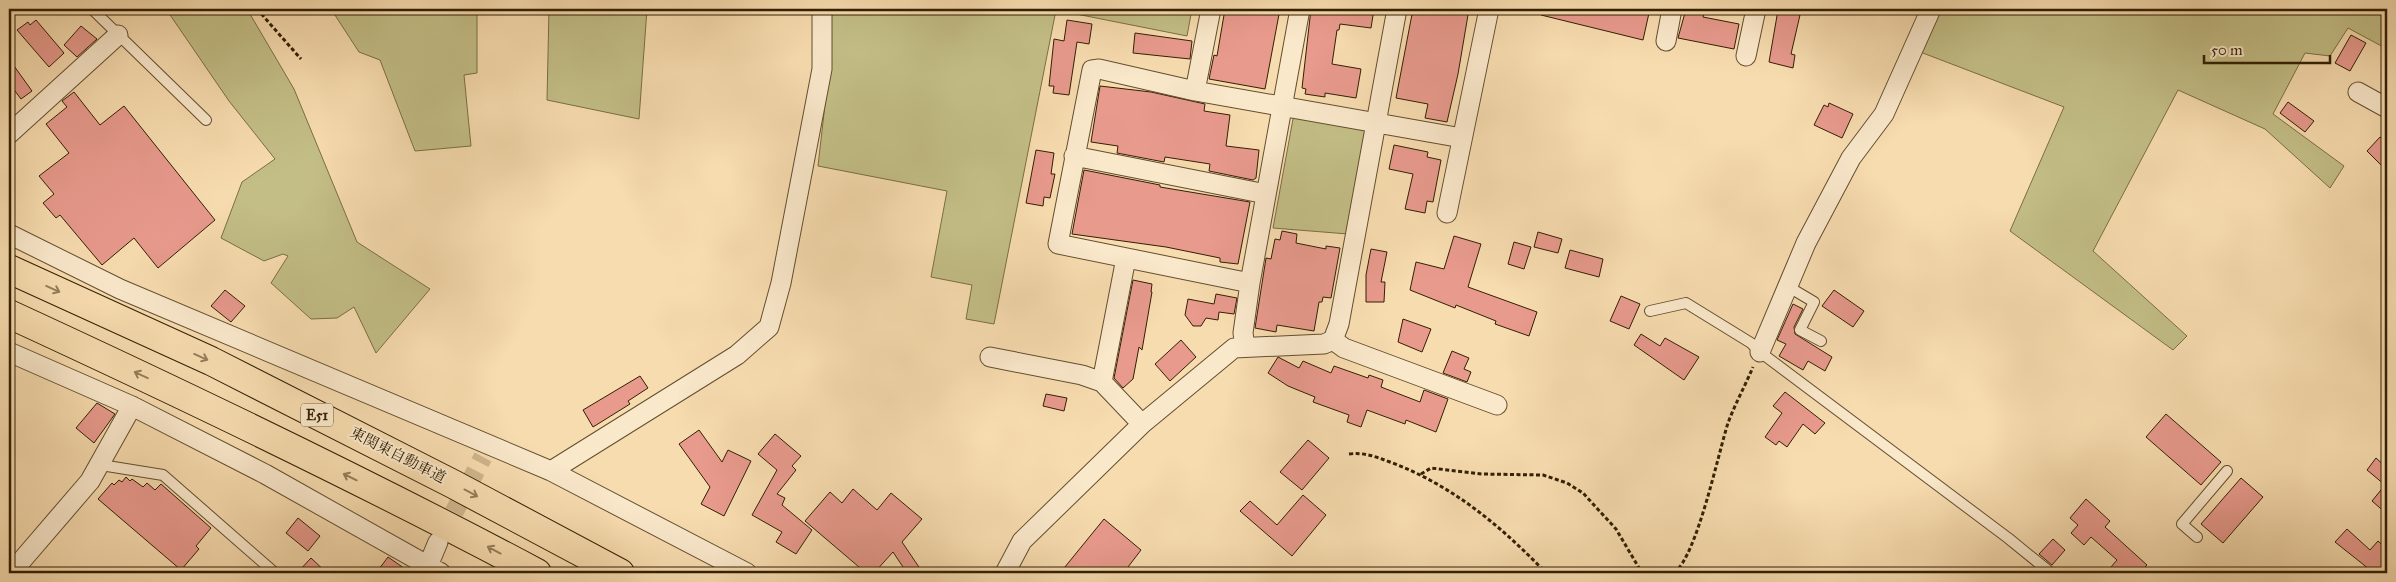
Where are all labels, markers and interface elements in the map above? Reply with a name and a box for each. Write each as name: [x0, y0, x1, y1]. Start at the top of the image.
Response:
scale bar: [2204, 32, 2330, 64]
text: 50 m: [2211, 41, 2243, 59]
one-way arrow: [45, 285, 60, 295]
one-way arrow: [193, 352, 208, 362]
one-way arrow: [133, 370, 148, 380]
road number: E51: [301, 404, 333, 426]
street label: 東関東自動車道: [347, 423, 449, 487]
one-way arrow: [342, 472, 357, 482]
one-way arrow: [463, 489, 478, 498]
one-way arrow: [488, 545, 502, 555]

